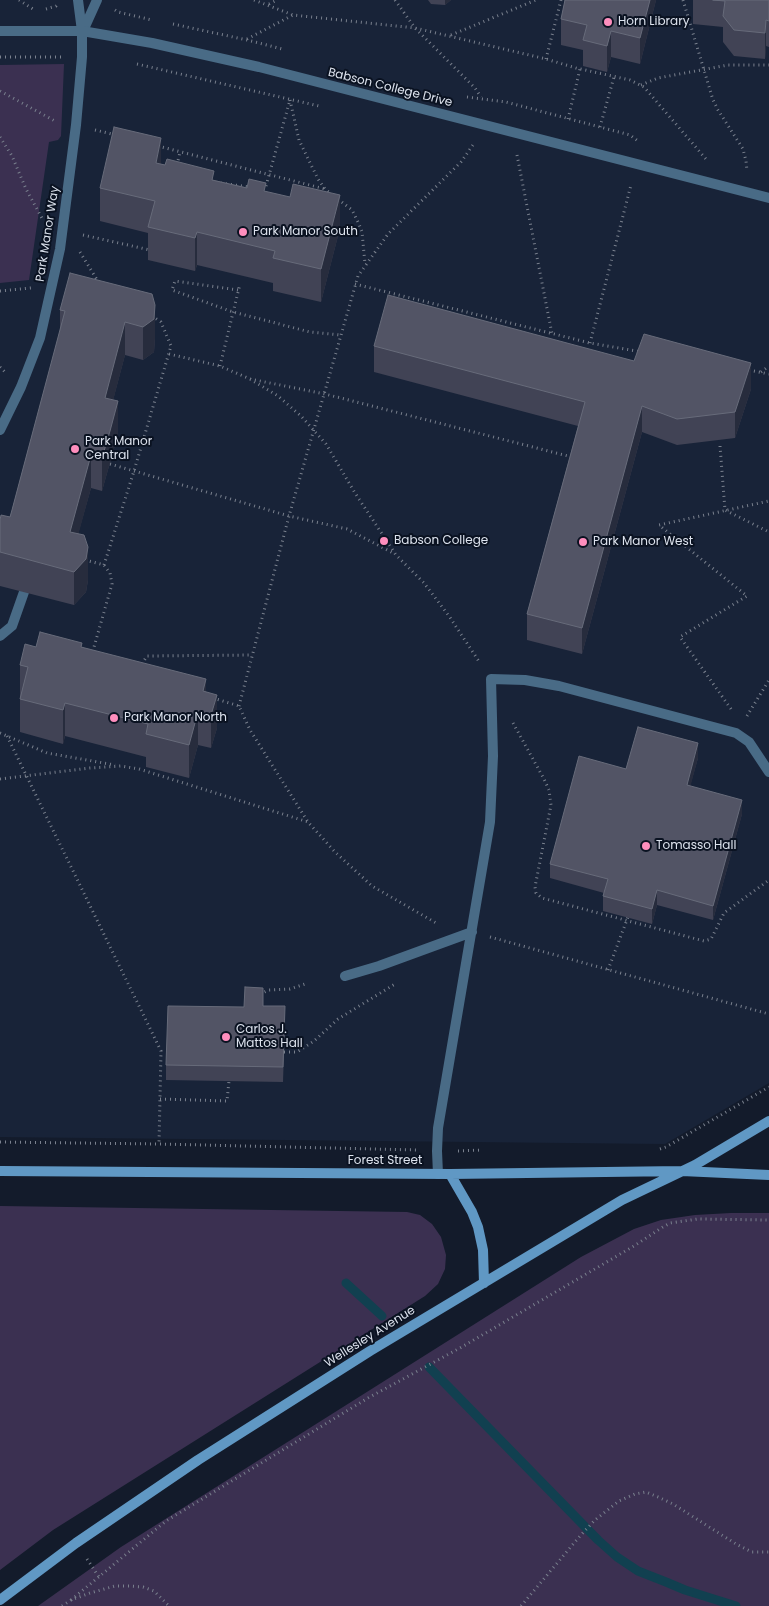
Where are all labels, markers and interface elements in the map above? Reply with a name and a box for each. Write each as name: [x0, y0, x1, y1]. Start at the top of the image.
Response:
place label: Horn Library: [618, 15, 689, 29]
marker: Horn Library: [602, 16, 614, 28]
street label: Babson College Drive: [326, 66, 454, 110]
street label: Park Manor Way: [33, 185, 63, 283]
place label: Park Manor South: [253, 225, 358, 239]
marker: Park Manor South: [237, 226, 249, 238]
place label: Park Manor Central: [85, 435, 152, 463]
marker: Park Manor Central: [69, 443, 81, 455]
place label: Babson College: [394, 534, 488, 548]
marker: Babson College: [378, 535, 390, 547]
place label: Park Manor West: [593, 535, 693, 549]
marker: Park Manor West: [577, 536, 589, 548]
place label: Park Manor North: [124, 711, 227, 725]
marker: Park Manor North: [108, 712, 120, 724]
place label: Tomasso Hall: [656, 839, 736, 853]
marker: Tomasso Hall: [640, 840, 652, 852]
place label: Carlos J. Mattos Hall: [236, 1023, 303, 1051]
marker: Carlos J. Mattos Hall: [220, 1031, 232, 1043]
street label: Forest Street: [348, 1154, 422, 1168]
street label: Wellesley Avenue: [322, 1303, 418, 1371]

